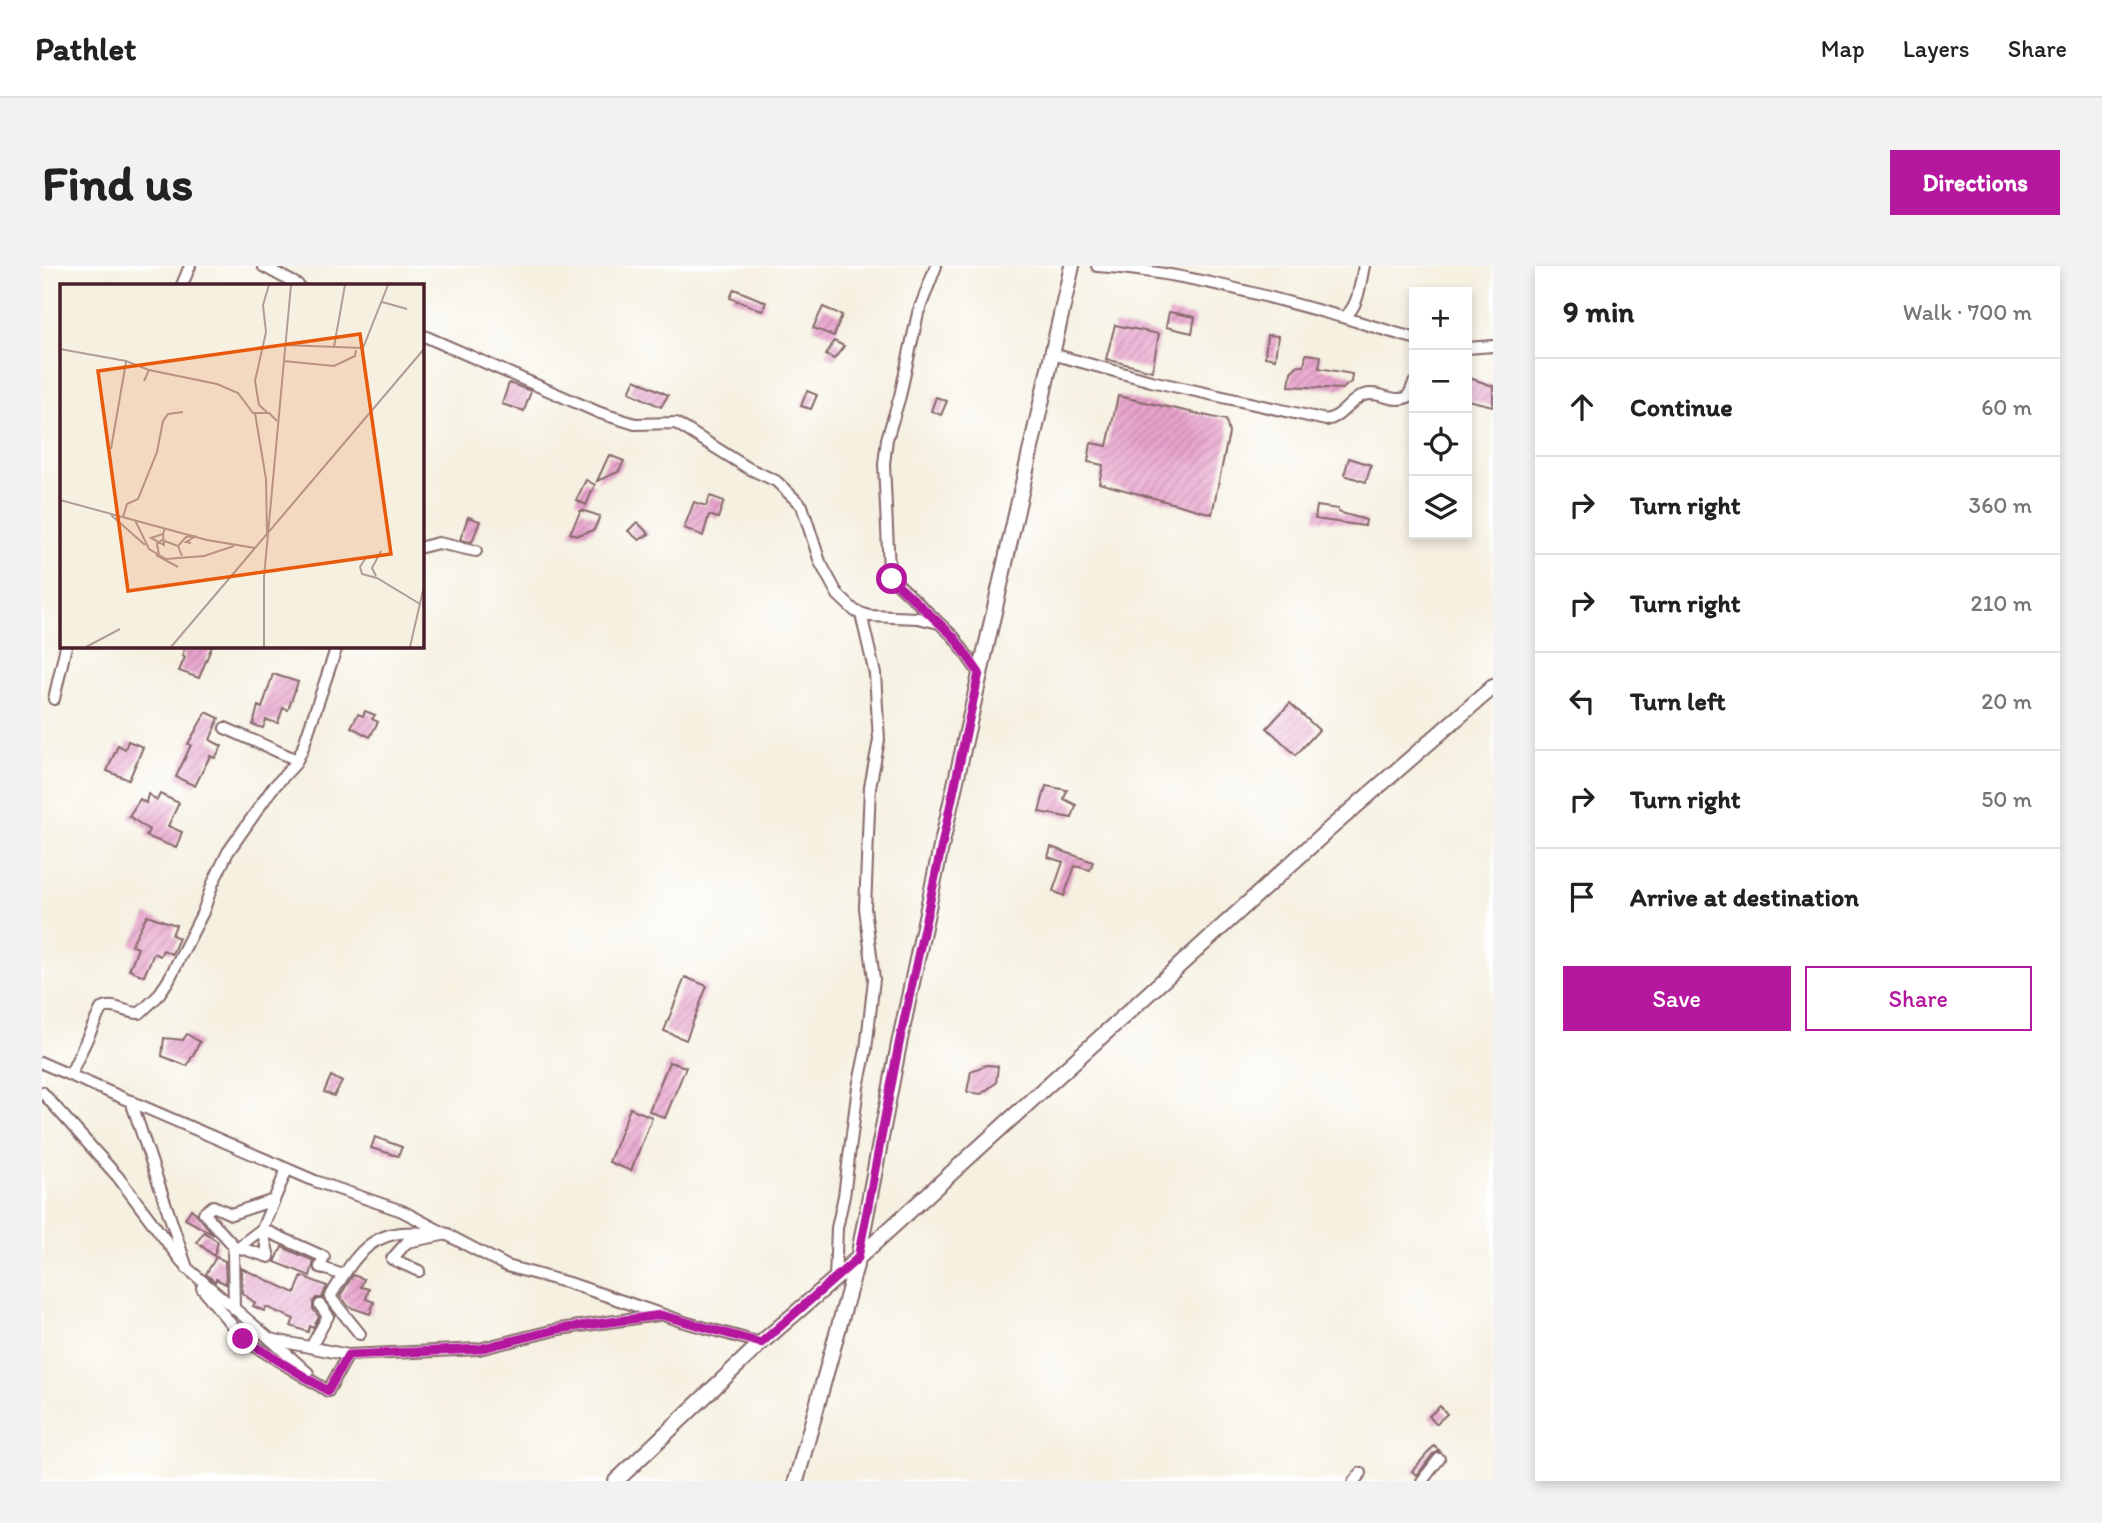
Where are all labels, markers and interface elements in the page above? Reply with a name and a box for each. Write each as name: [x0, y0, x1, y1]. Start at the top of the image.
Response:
text: Pathlet: [35, 29, 137, 68]
text: Map: [1821, 34, 1865, 63]
text: Layers: [1903, 34, 1970, 63]
text: Share: [2008, 34, 2067, 63]
button: Directions: [1890, 150, 2060, 215]
text: Find us: [42, 153, 193, 212]
inset map: [60, 284, 424, 648]
map controls: [1409, 287, 1472, 539]
button: +: [1409, 287, 1472, 350]
text: 9 min: [1563, 293, 1634, 330]
text: Walk · 700 m: [1903, 298, 2032, 326]
button: −: [1409, 350, 1472, 413]
icon: ahead: [1563, 388, 1601, 426]
text: Continue: [1630, 391, 1733, 423]
text: 60 m: [1981, 393, 2032, 421]
button: locate: [1409, 413, 1472, 476]
button: layers: [1409, 476, 1472, 539]
icon: right: [1563, 486, 1601, 524]
text: Turn right: [1630, 489, 1741, 521]
text: 360 m: [1969, 491, 2032, 519]
route start: [876, 563, 907, 594]
icon: right: [1563, 584, 1601, 622]
text: Turn right: [1630, 587, 1741, 619]
text: 210 m: [1971, 589, 2032, 617]
icon: left: [1563, 682, 1601, 720]
text: Turn left: [1630, 685, 1726, 717]
text: 20 m: [1981, 687, 2032, 715]
icon: right: [1563, 780, 1601, 818]
text: Turn right: [1630, 783, 1741, 815]
text: 50 m: [1981, 785, 2032, 813]
icon: arrive: [1563, 878, 1601, 916]
text: Arrive at destination: [1630, 881, 1859, 913]
button: Save: [1563, 966, 1791, 1031]
button: Share: [1805, 966, 2032, 1031]
route end: [227, 1323, 258, 1354]

